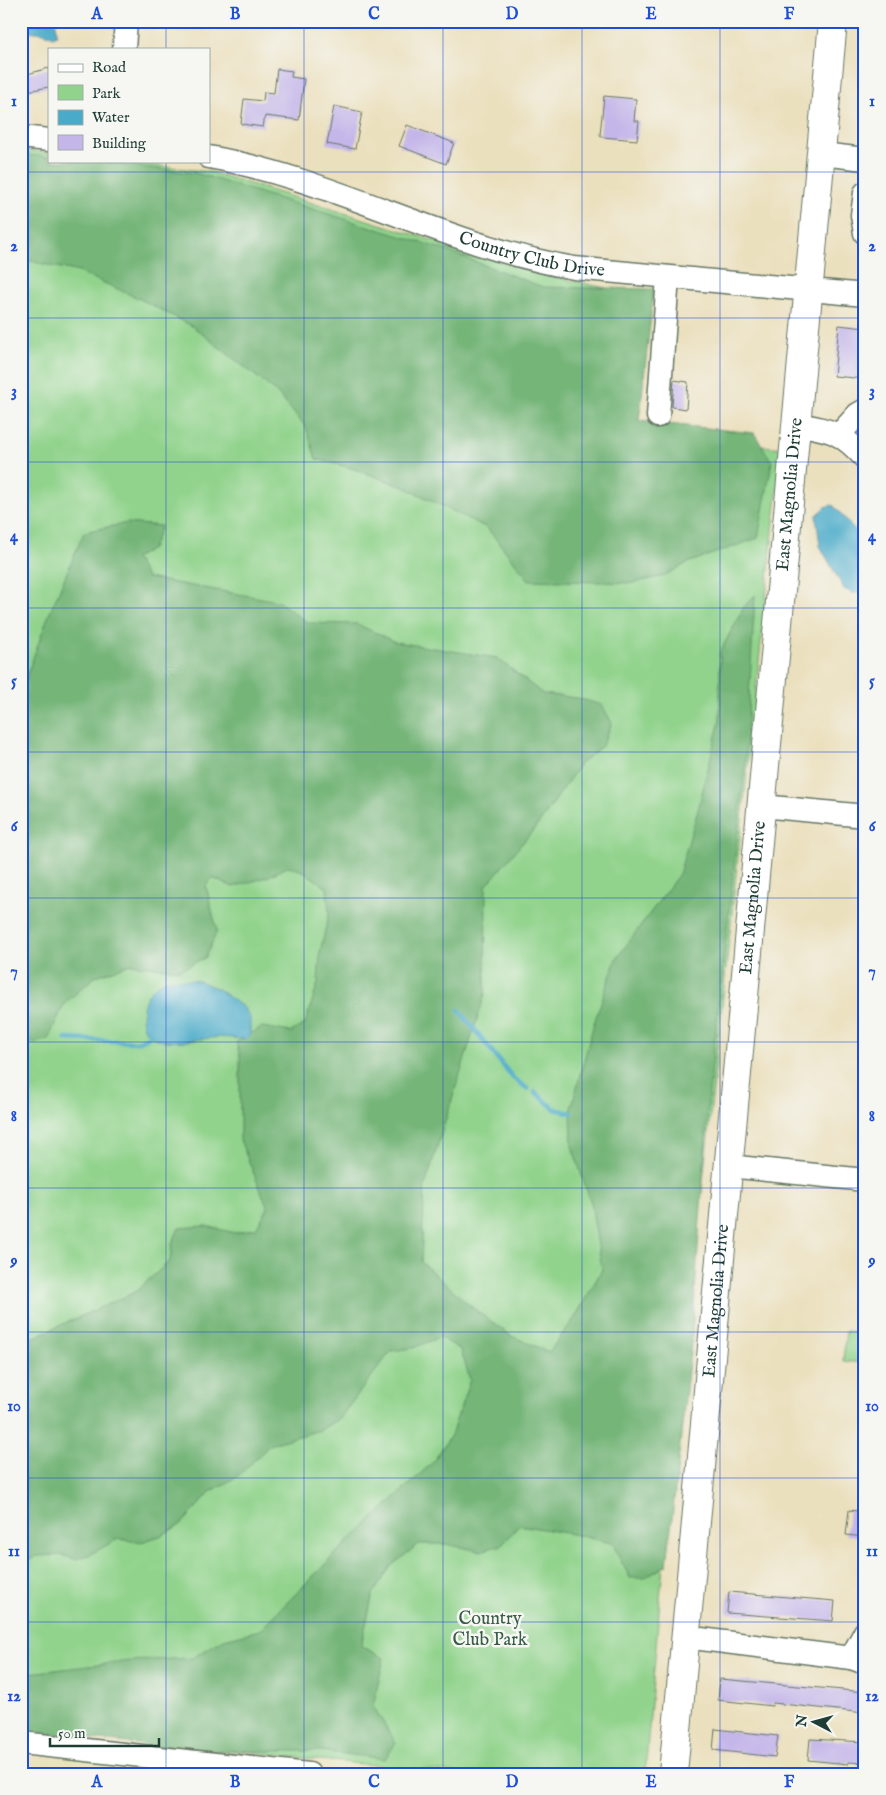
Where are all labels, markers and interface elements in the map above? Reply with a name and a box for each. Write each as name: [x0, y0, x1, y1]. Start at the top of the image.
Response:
text: A: [91, 5, 104, 25]
text: B: [230, 5, 241, 25]
text: C: [368, 5, 380, 25]
text: D: [506, 5, 519, 25]
text: E: [645, 5, 657, 25]
text: F: [784, 5, 795, 25]
legend: [48, 48, 210, 162]
text: Road: [92, 58, 127, 77]
text: Park: [92, 84, 122, 103]
text: 1: [11, 92, 17, 112]
text: 1: [869, 92, 875, 112]
text: Water: [92, 108, 130, 127]
text: Building: [92, 134, 147, 153]
street label: Country Club Drive: [456, 226, 606, 282]
text: 2: [10, 237, 18, 257]
text: 2: [868, 237, 876, 257]
text: 3: [11, 382, 17, 402]
text: 3: [869, 382, 875, 402]
street label: East Magnolia Drive: [771, 417, 808, 572]
text: 4: [10, 527, 19, 547]
text: 4: [868, 527, 877, 547]
text: 5: [11, 672, 17, 692]
text: 5: [869, 672, 875, 692]
text: 6: [11, 817, 19, 837]
text: 6: [869, 817, 877, 837]
street label: East Magnolia Drive: [735, 820, 771, 975]
text: 7: [10, 962, 18, 982]
text: 7: [868, 962, 876, 982]
text: 8: [11, 1107, 17, 1127]
text: 8: [869, 1107, 875, 1127]
street label: East Magnolia Drive: [698, 1223, 735, 1379]
text: 9: [10, 1252, 18, 1272]
text: 9: [868, 1252, 876, 1272]
text: 10: [7, 1397, 21, 1417]
text: 10: [865, 1397, 879, 1417]
text: 11: [8, 1542, 20, 1562]
text: 11: [866, 1542, 878, 1562]
park label: Country Club Park: [453, 1608, 528, 1652]
text: 12: [7, 1687, 21, 1707]
text: 12: [865, 1687, 879, 1707]
north arrow: [788, 1698, 838, 1748]
text: N: [792, 1714, 812, 1729]
scale bar: [50, 1715, 159, 1747]
text: 50 m: [58, 1724, 86, 1743]
text: A: [91, 1773, 104, 1793]
text: B: [230, 1773, 241, 1793]
text: C: [368, 1773, 380, 1793]
text: D: [506, 1773, 519, 1793]
text: E: [645, 1773, 657, 1793]
text: F: [784, 1773, 795, 1793]

